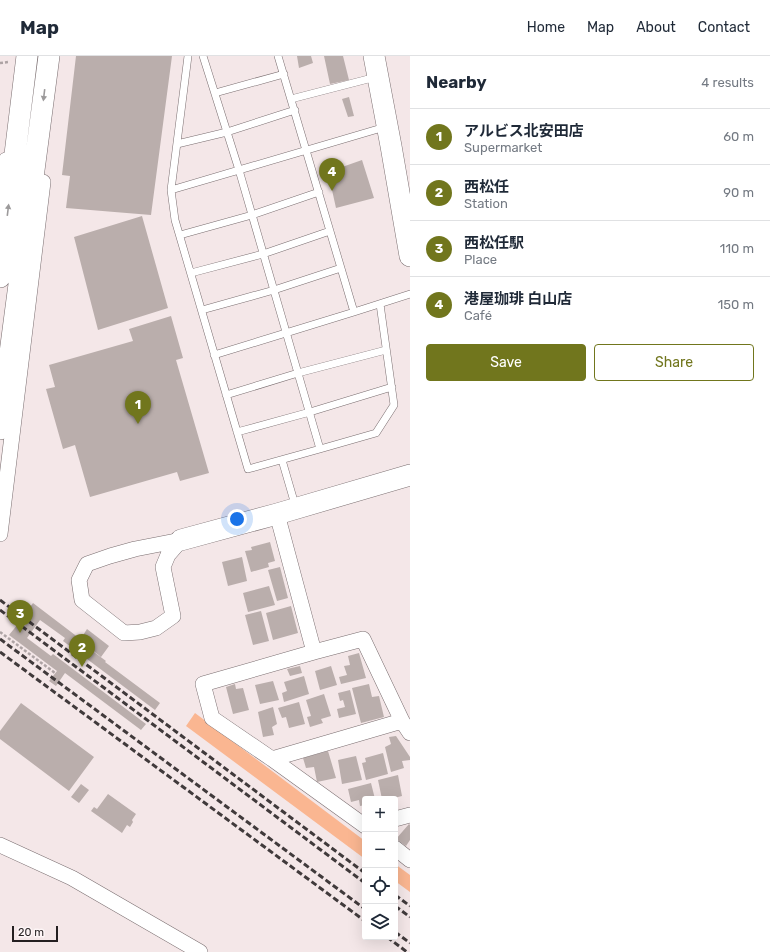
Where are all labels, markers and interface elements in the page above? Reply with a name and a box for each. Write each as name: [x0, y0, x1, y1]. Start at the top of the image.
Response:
text: Map: [20, 16, 59, 39]
text: Home: [527, 19, 565, 36]
text: Map: [587, 19, 614, 36]
text: About: [636, 19, 676, 36]
text: Contact: [698, 19, 750, 36]
text: Nearby: [426, 72, 487, 92]
text: 4 results: [701, 75, 754, 90]
one-way arrow: [41, 89, 47, 101]
text: アルビス北安田店: [464, 122, 584, 140]
text: 1: [436, 129, 442, 144]
text: 60 m: [723, 129, 754, 144]
text: Supermarket: [464, 140, 542, 155]
pin: 4: [319, 158, 345, 191]
text: 西松任: [464, 178, 509, 196]
text: 2: [435, 185, 443, 200]
text: 90 m: [723, 185, 754, 200]
text: Station: [464, 196, 508, 211]
one-way arrow: [5, 204, 11, 216]
text: 西松任駅: [464, 234, 524, 252]
text: 3: [435, 241, 443, 256]
text: 110 m: [720, 241, 754, 256]
text: Place: [464, 252, 497, 267]
text: 港屋珈琲 白山店: [464, 290, 572, 308]
text: 4: [435, 297, 443, 312]
text: 150 m: [718, 297, 754, 312]
text: Café: [464, 308, 492, 323]
button: Save: [426, 344, 586, 381]
button: Share: [594, 344, 754, 381]
pin: 1: [125, 391, 151, 424]
your location: [227, 509, 247, 529]
pin: 3: [7, 600, 33, 633]
pin: 2: [69, 634, 95, 667]
map controls: [362, 796, 398, 940]
button: +: [362, 796, 398, 832]
button: −: [362, 832, 398, 868]
button: locate: [362, 868, 398, 904]
button: layers: [362, 904, 398, 940]
scale bar: [12, 924, 58, 943]
text: 20 m: [18, 926, 44, 939]

